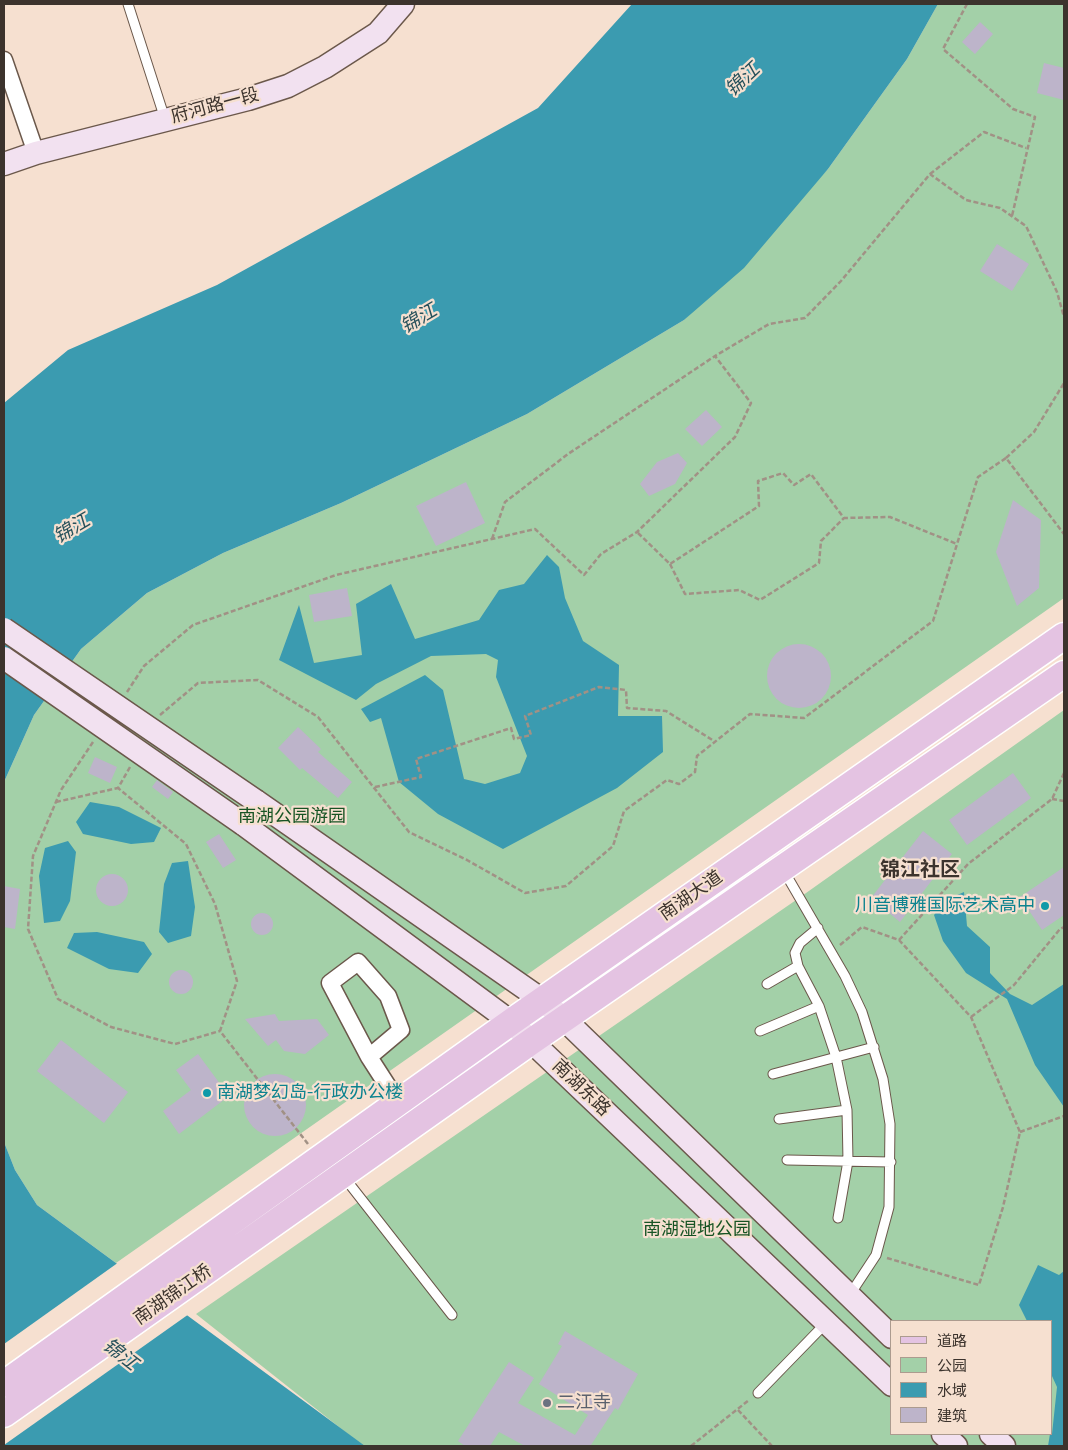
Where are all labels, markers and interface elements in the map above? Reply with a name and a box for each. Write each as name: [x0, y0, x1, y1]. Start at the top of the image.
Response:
water label: 锦江: [721, 59, 765, 101]
street label: 府河路一段: [169, 84, 261, 128]
water label: 锦江: [397, 299, 441, 339]
water label: 锦江: [50, 509, 94, 549]
park label: 南湖公园游园: [238, 806, 346, 828]
district label: 锦江社区: [880, 858, 960, 882]
street label: 南湖大道: [655, 867, 727, 925]
place label: 川音博雅国际艺术高中: [855, 895, 1035, 917]
marker: 川音博雅国际艺术高中: [1039, 900, 1051, 912]
street label: 南湖东路: [548, 1055, 614, 1121]
place label: 南湖梦幻岛-行政办公楼: [217, 1082, 403, 1104]
marker: 南湖梦幻岛-行政办公楼: [201, 1087, 213, 1099]
park label: 南湖湿地公园: [643, 1219, 751, 1241]
street label: 南湖锦江桥: [130, 1260, 216, 1330]
legend: [890, 1320, 1053, 1435]
text: 道路: [937, 1332, 967, 1350]
water label: 锦江: [98, 1334, 142, 1376]
text: 公园: [937, 1357, 967, 1375]
text: 水域: [937, 1382, 967, 1400]
place label: 二江寺: [557, 1392, 611, 1414]
marker: 二江寺: [541, 1397, 553, 1409]
text: 建筑: [937, 1407, 967, 1425]

